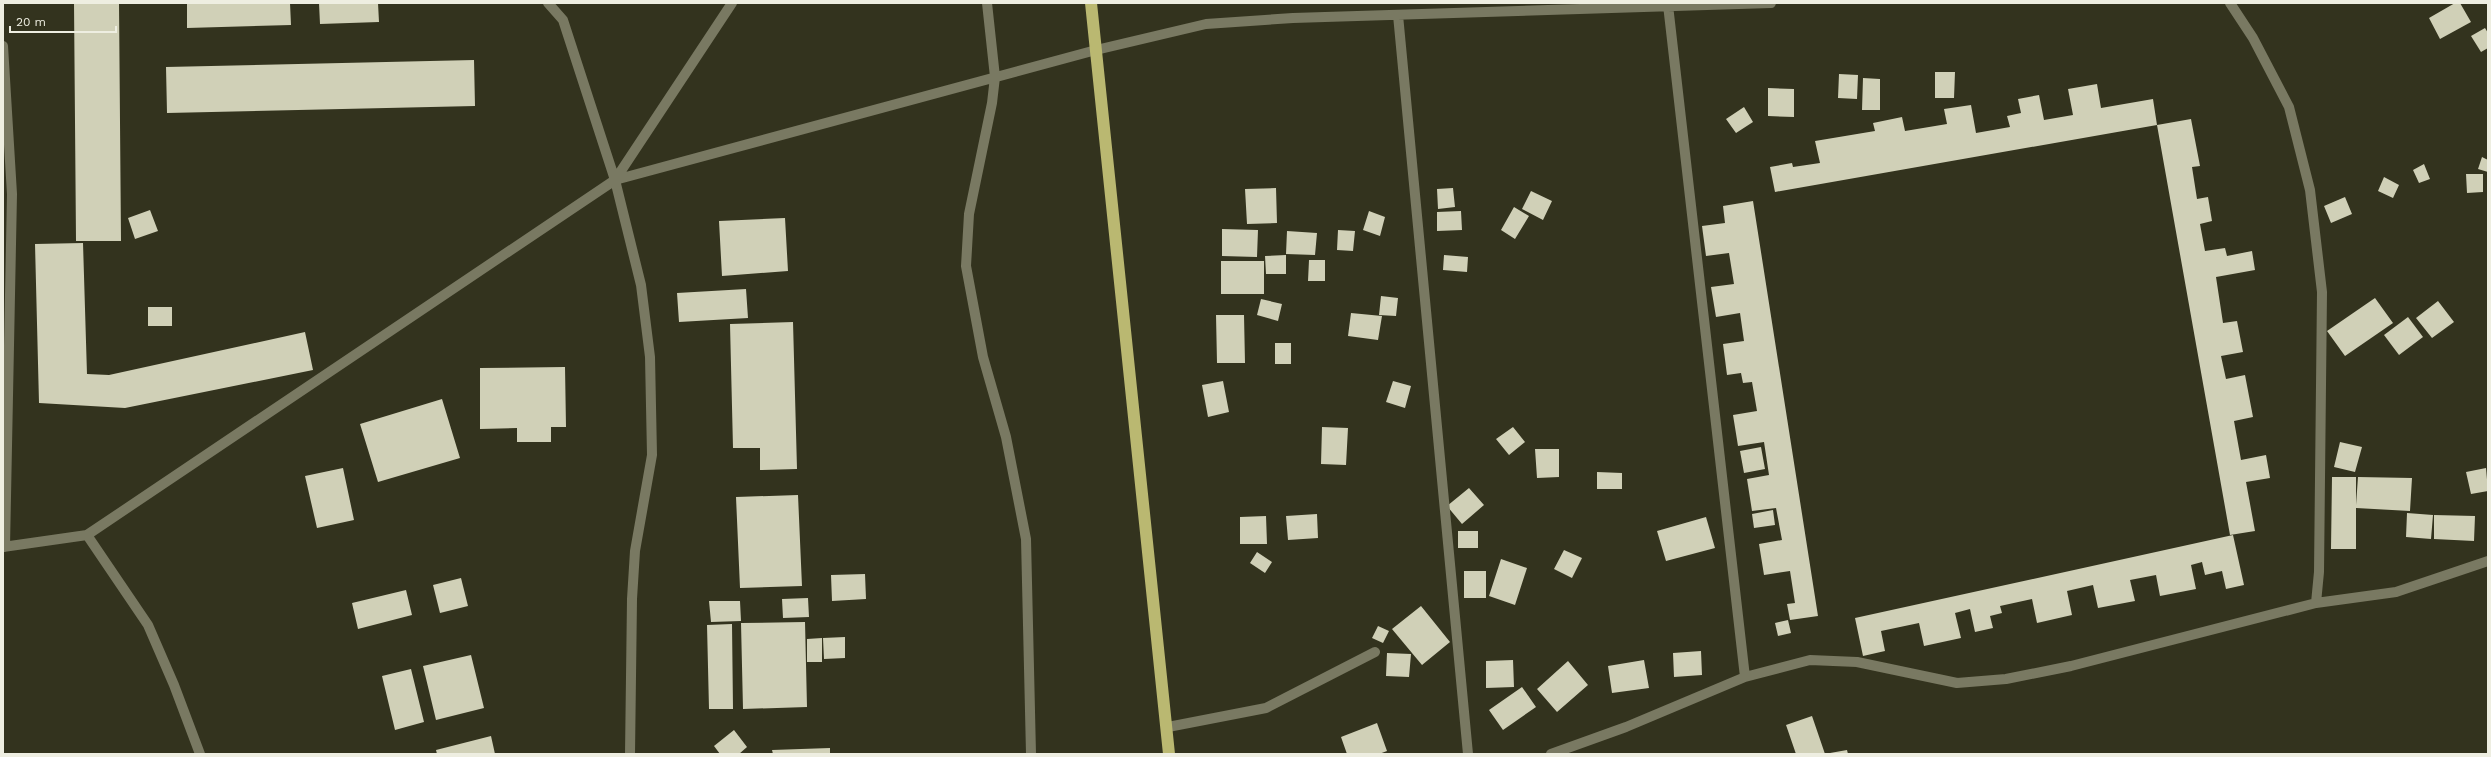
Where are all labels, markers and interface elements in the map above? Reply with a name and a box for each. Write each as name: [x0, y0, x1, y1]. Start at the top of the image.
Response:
scale bar: [10, 8, 116, 34]
text: 20 m: [16, 15, 46, 29]

